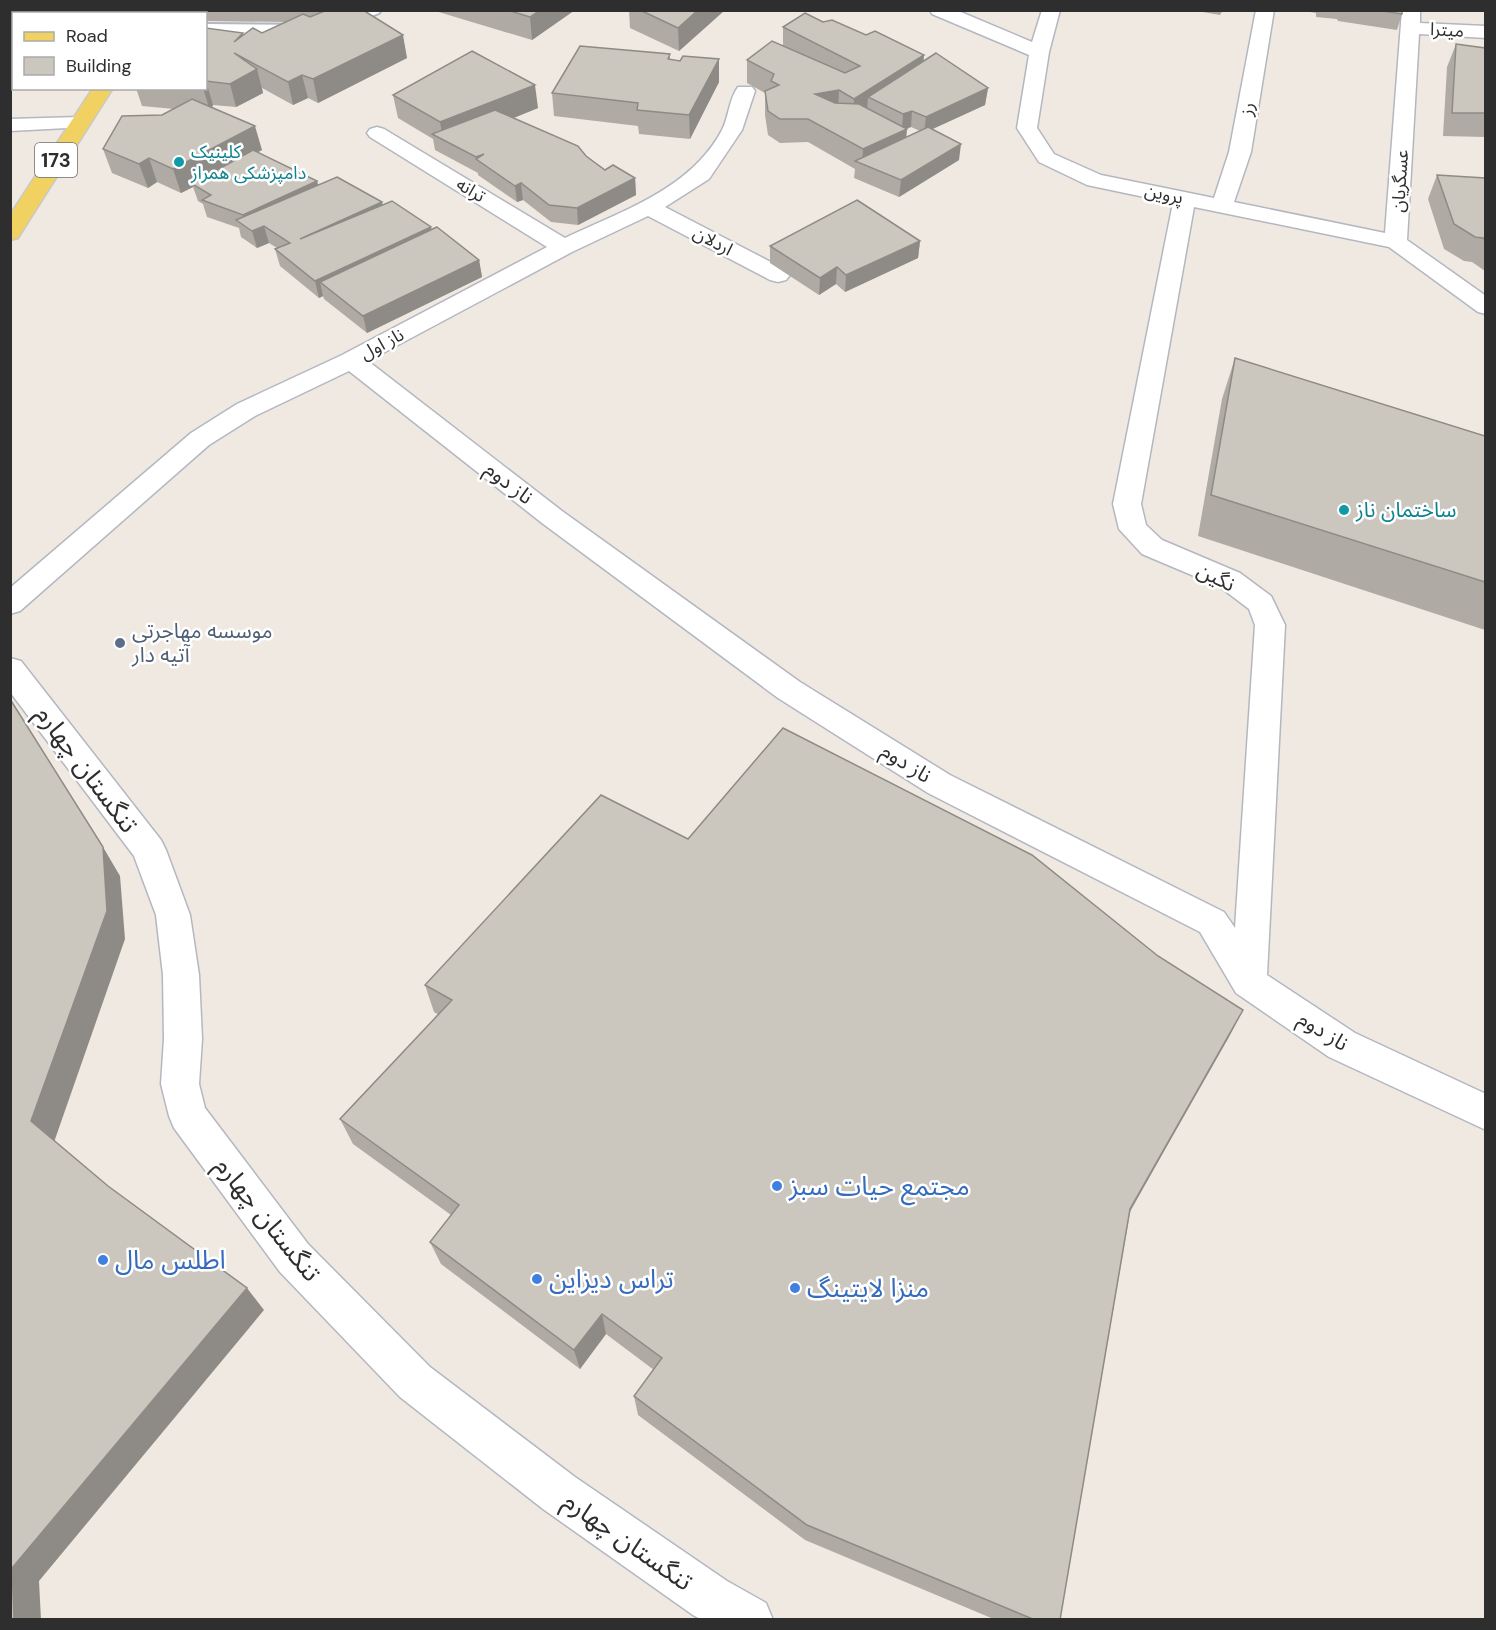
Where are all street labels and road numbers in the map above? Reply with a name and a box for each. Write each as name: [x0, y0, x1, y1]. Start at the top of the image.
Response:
street label: میترا: [1429, 17, 1465, 43]
street label: رز: [1234, 100, 1260, 119]
road number: 173: [35, 143, 77, 177]
street label: عسگریان: [1386, 149, 1414, 213]
street label: ترانه: [452, 172, 490, 208]
street label: پروین: [1142, 178, 1186, 210]
street label: اردلان: [689, 221, 737, 261]
street label: ناز اول: [356, 323, 408, 365]
street label: ناز دوم: [478, 455, 539, 512]
street label: نگین: [1192, 556, 1240, 598]
street label: تنگستان چهارم: [26, 698, 146, 841]
street label: ناز دوم: [874, 737, 937, 791]
street label: ناز دوم: [1291, 1005, 1354, 1059]
street label: تنگستان چهارم: [205, 1150, 329, 1290]
street label: تنگستان چهارم: [555, 1484, 700, 1601]

